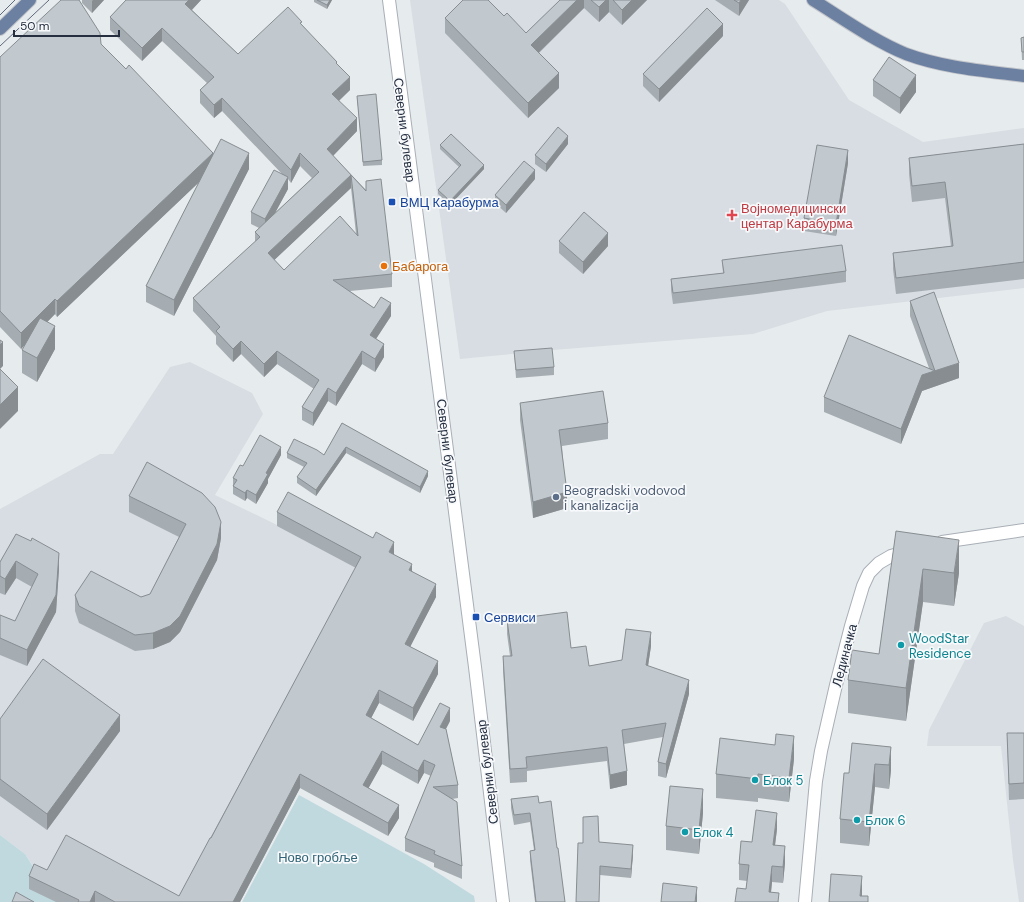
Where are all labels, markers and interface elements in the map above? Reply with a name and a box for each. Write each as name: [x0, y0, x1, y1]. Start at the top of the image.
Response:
scale bar: [14, 12, 119, 38]
text: 50 m: [20, 18, 49, 34]
street label: Северни булевар: [390, 77, 419, 183]
place label: ВМЦ Карабурма: [400, 194, 500, 211]
marker: ВМЦ Карабурма: [387, 197, 397, 207]
place label: Војномедицински центар Карабурма: [741, 200, 853, 232]
marker: Војномедицински центар Карабурма: [726, 209, 738, 221]
place label: Бабарога: [392, 258, 449, 275]
marker: Бабарога: [379, 261, 389, 271]
street label: Северни булевар: [433, 398, 462, 504]
place label: Beogradski vodovod i kanalizacija: [564, 482, 686, 514]
marker: Beogradski vodovod i kanalizacija: [551, 492, 561, 502]
place label: Сервиси: [484, 609, 536, 626]
marker: Сервиси: [471, 612, 481, 622]
street label: Лединачка: [828, 621, 861, 688]
place label: WoodStar Residence: [909, 630, 971, 662]
marker: WoodStar Residence: [896, 640, 906, 650]
street label: Северни булевар: [473, 719, 502, 825]
place label: Блок 5: [763, 772, 803, 789]
marker: Блок 5: [750, 775, 760, 785]
place label: Блок 6: [865, 812, 906, 829]
marker: Блок 6: [852, 815, 862, 825]
place label: Блок 4: [693, 824, 733, 841]
marker: Блок 4: [680, 827, 690, 837]
park label: Ново гробље: [278, 849, 358, 866]

